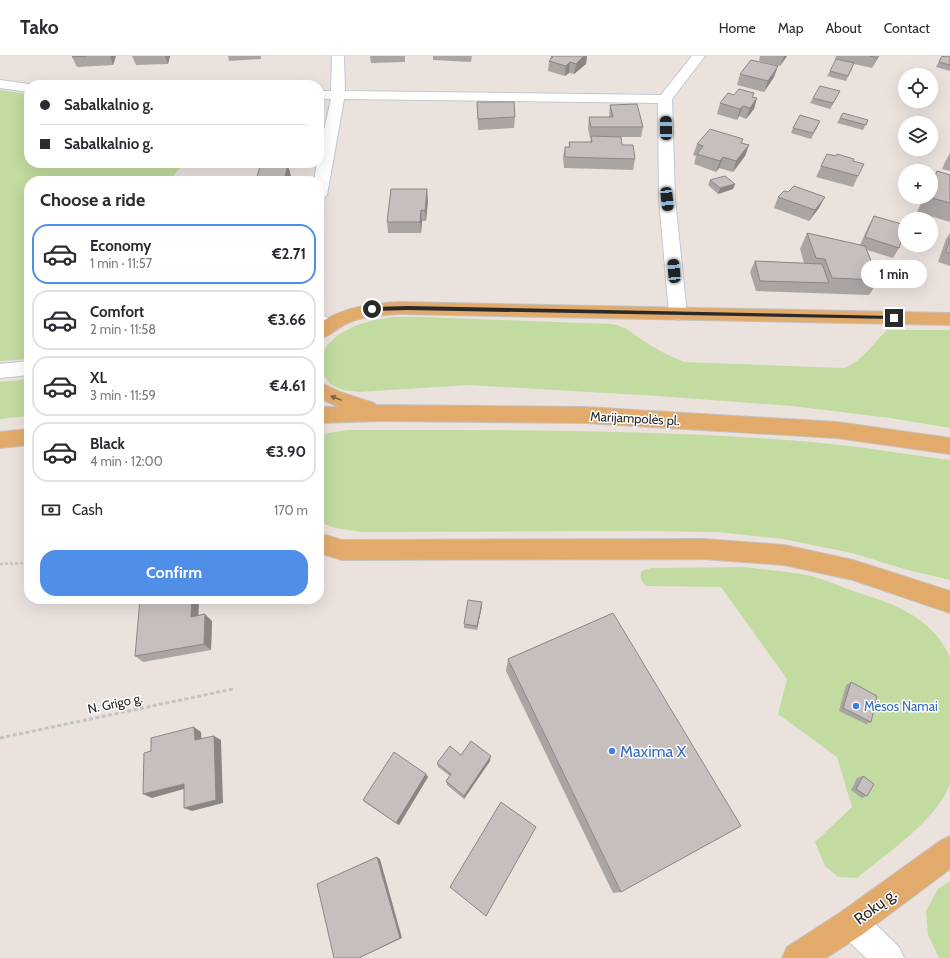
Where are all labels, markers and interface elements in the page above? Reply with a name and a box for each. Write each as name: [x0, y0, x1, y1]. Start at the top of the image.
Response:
text: Tako: [20, 16, 59, 39]
text: Home: [719, 19, 756, 37]
text: Map: [778, 19, 803, 37]
text: About: [825, 19, 862, 37]
text: Contact: [884, 19, 930, 37]
map controls: [898, 68, 938, 252]
button: locate: [898, 68, 938, 108]
text: Sabalkalnio g.: [64, 96, 153, 114]
car: [660, 116, 672, 140]
button: layers: [898, 116, 938, 156]
text: Sabalkalnio g.: [64, 135, 153, 153]
button: +: [898, 164, 938, 204]
car: [660, 186, 674, 212]
text: Choose a ride: [40, 189, 145, 211]
button: −: [898, 212, 938, 252]
icon: car: [42, 236, 78, 272]
text: Economy: [90, 237, 151, 255]
text: €2.71: [272, 245, 306, 263]
text: 1 min · 11:57: [90, 255, 152, 271]
car: [667, 259, 681, 283]
callout: 1 min: [861, 260, 927, 288]
text: 1 min: [879, 266, 909, 282]
route start: [363, 300, 381, 318]
icon: car: [42, 302, 78, 338]
text: Comfort: [90, 303, 144, 321]
route end: [885, 309, 903, 327]
text: €3.66: [268, 311, 306, 329]
text: 2 min · 11:58: [90, 321, 156, 337]
icon: car: [42, 368, 78, 404]
text: XL: [90, 369, 107, 387]
text: €4.61: [270, 377, 306, 395]
text: 3 min · 11:59: [90, 387, 156, 403]
one-way arrow: [330, 394, 342, 400]
street label: Marijampolės pl.: [590, 408, 680, 429]
icon: car: [42, 434, 78, 470]
text: Black: [90, 435, 125, 453]
text: €3.90: [266, 443, 306, 461]
text: 4 min · 12:00: [90, 453, 163, 469]
icon: cash: [40, 499, 62, 521]
text: Cash: [72, 501, 103, 519]
text: 170 m: [274, 502, 308, 518]
button: Confirm: [40, 550, 308, 596]
street label: N. Grigo g.: [86, 689, 144, 717]
place label: Mėsos Namai: [864, 698, 938, 714]
marker: Mėsos Namai: [851, 701, 861, 711]
place label: Maxima X: [620, 742, 687, 761]
marker: Maxima X: [607, 746, 617, 756]
street label: Rokų g.: [850, 884, 900, 929]

